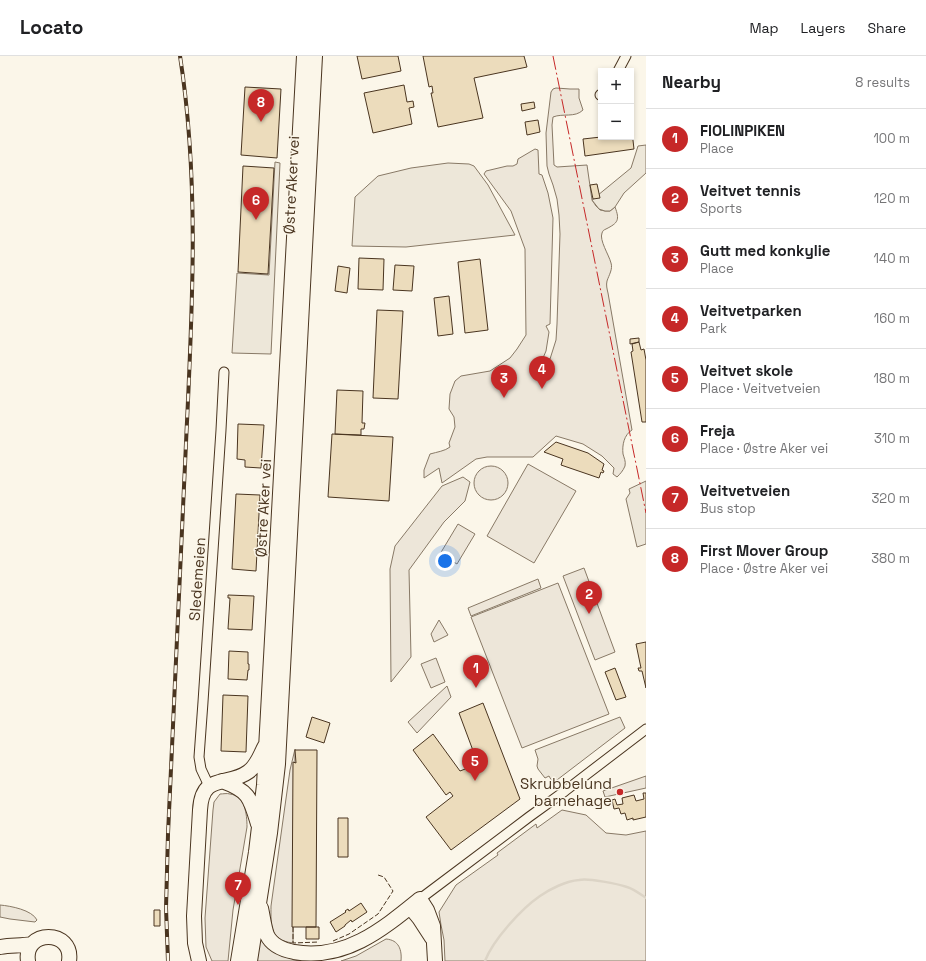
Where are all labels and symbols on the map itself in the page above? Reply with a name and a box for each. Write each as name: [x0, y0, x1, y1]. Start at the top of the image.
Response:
pin: 8: [248, 89, 274, 122]
street label: Østre Aker vei: [279, 135, 303, 235]
pin: 6: [243, 187, 269, 220]
pin: 4: [529, 356, 555, 389]
pin: 3: [491, 365, 517, 398]
street label: Østre Aker vei: [251, 458, 275, 558]
street label: Sledemeien: [185, 537, 209, 621]
your location: [435, 551, 455, 571]
pin: 2: [576, 581, 602, 614]
pin: 1: [463, 655, 489, 688]
pin: 5: [462, 748, 488, 781]
place label: Skrubbelund barnehage: [520, 774, 612, 810]
marker: Skrubbelund barnehage: [615, 787, 625, 797]
pin: 7: [225, 872, 251, 905]

